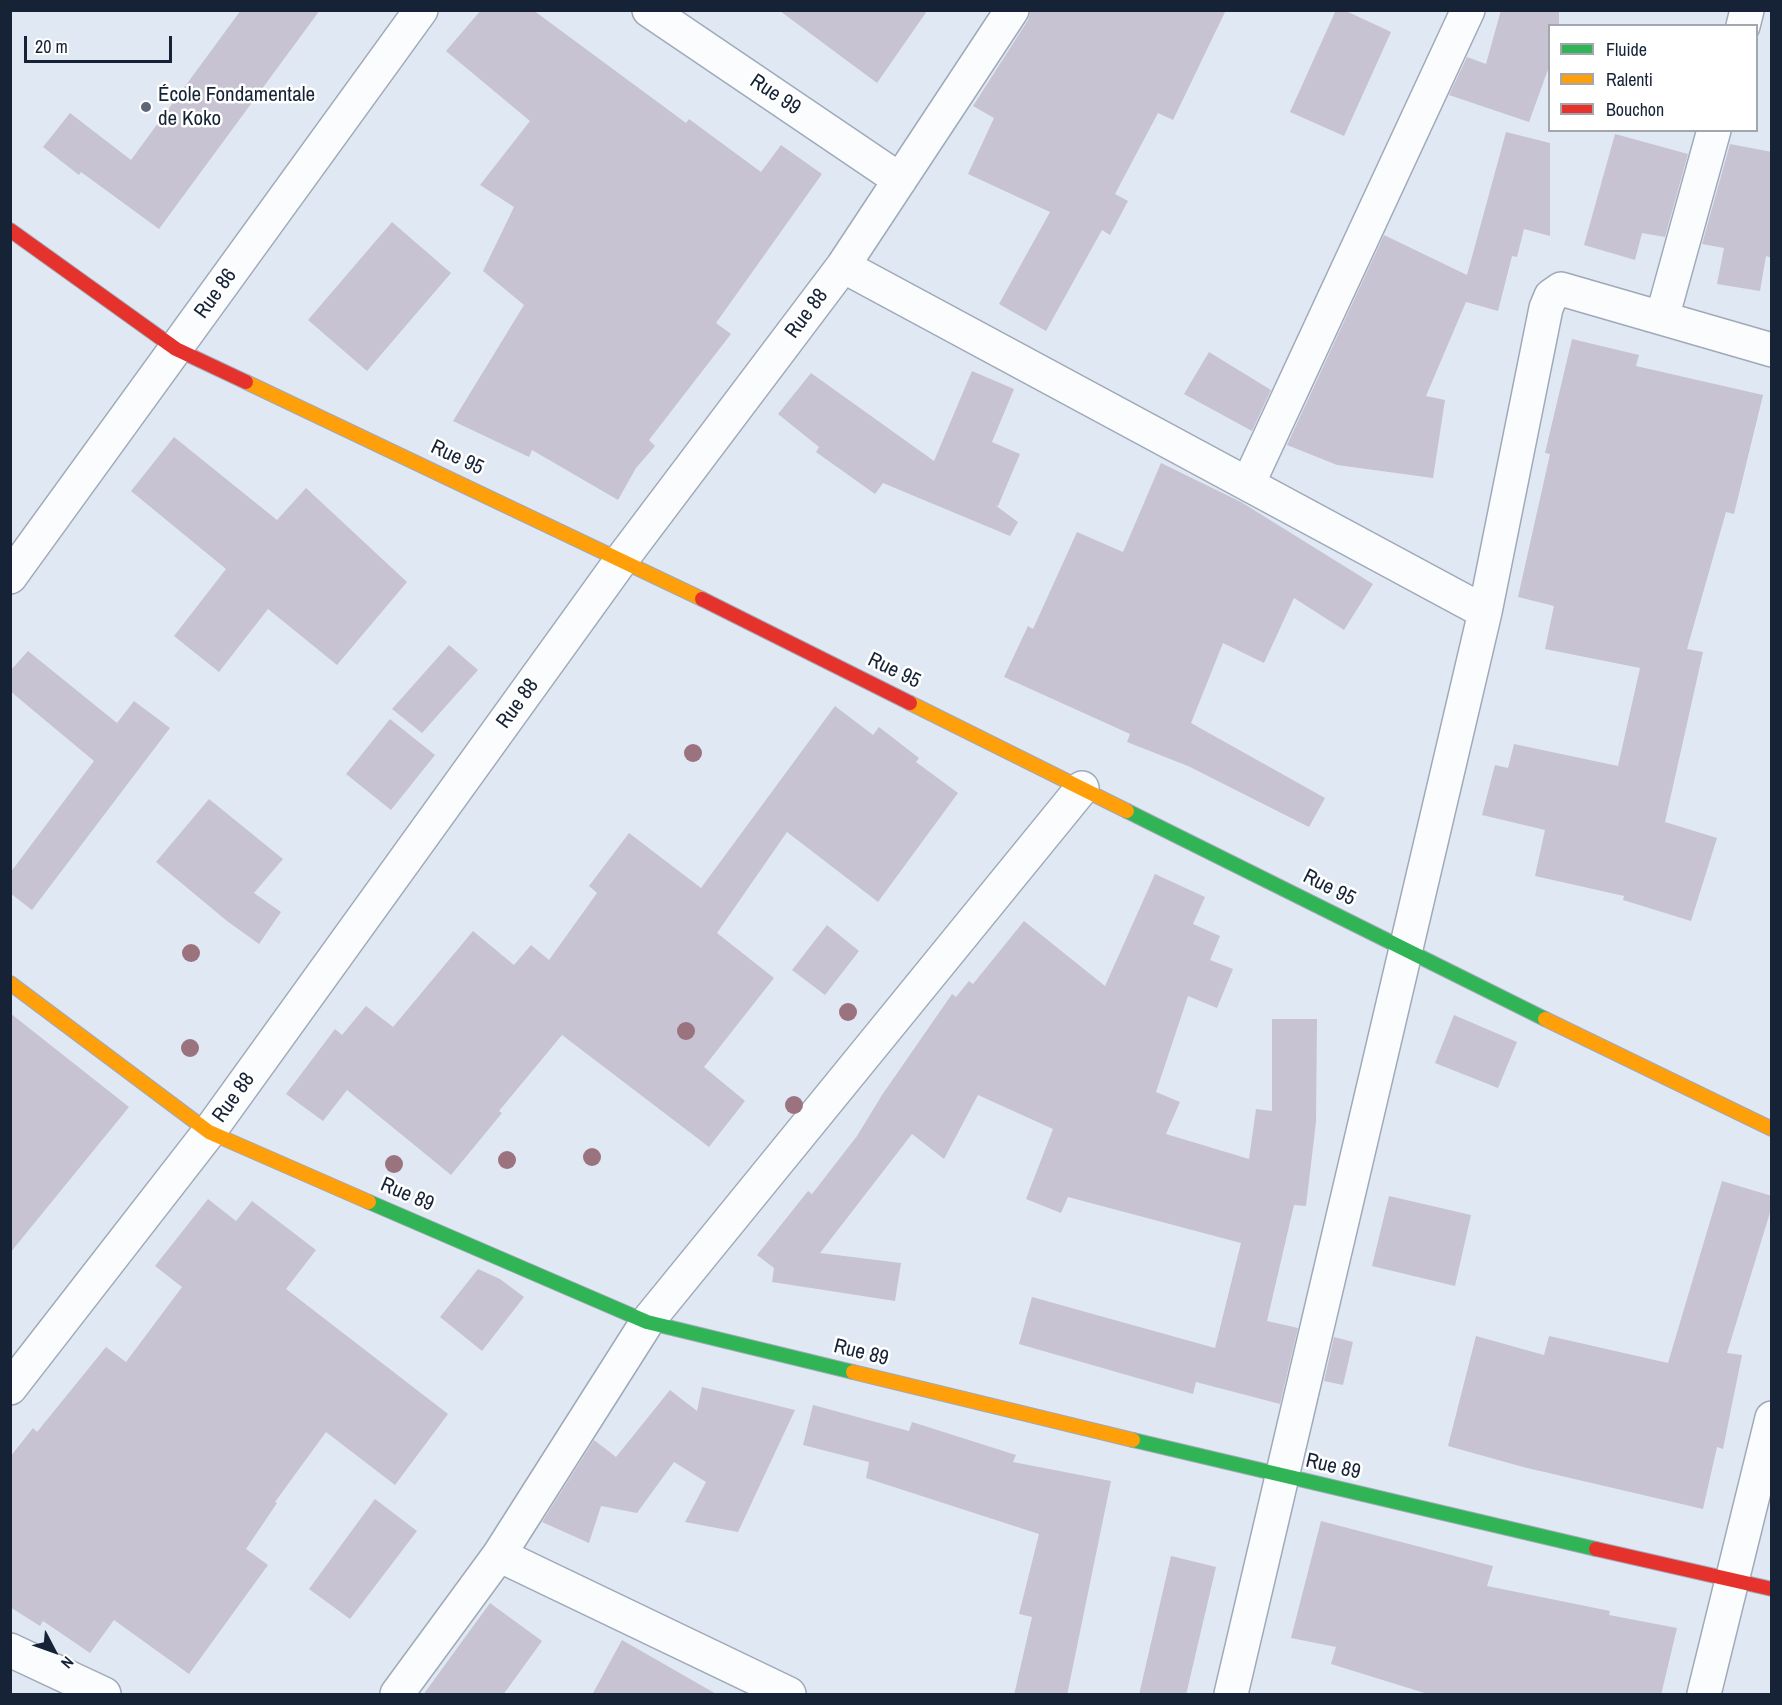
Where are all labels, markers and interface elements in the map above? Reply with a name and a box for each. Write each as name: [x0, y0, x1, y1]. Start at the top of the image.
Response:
scale bar: [27, 24, 176, 62]
legend: [1548, 24, 1758, 132]
text: 20 m: [35, 34, 68, 59]
text: Fluide: [1606, 37, 1647, 62]
text: Ralenti: [1606, 67, 1653, 92]
street label: Rue 99: [745, 69, 805, 121]
place label: École Fondamentale de Koko: [158, 82, 315, 132]
text: Bouchon: [1606, 97, 1664, 122]
marker: École Fondamentale de Koko: [139, 100, 153, 114]
street label: Rue 86: [189, 264, 243, 324]
street label: Rue 88: [780, 284, 834, 344]
street label: Rue 95: [427, 435, 487, 481]
street label: Rue 95: [864, 648, 924, 694]
street label: Rue 88: [491, 674, 545, 734]
street label: Rue 95: [1299, 864, 1359, 912]
street label: Rue 88: [207, 1068, 261, 1128]
street label: Rue 89: [377, 1173, 437, 1217]
street label: Rue 89: [831, 1334, 891, 1372]
street label: Rue 89: [1303, 1448, 1363, 1486]
north arrow: [24, 1621, 84, 1681]
text: N: [56, 1652, 79, 1674]

